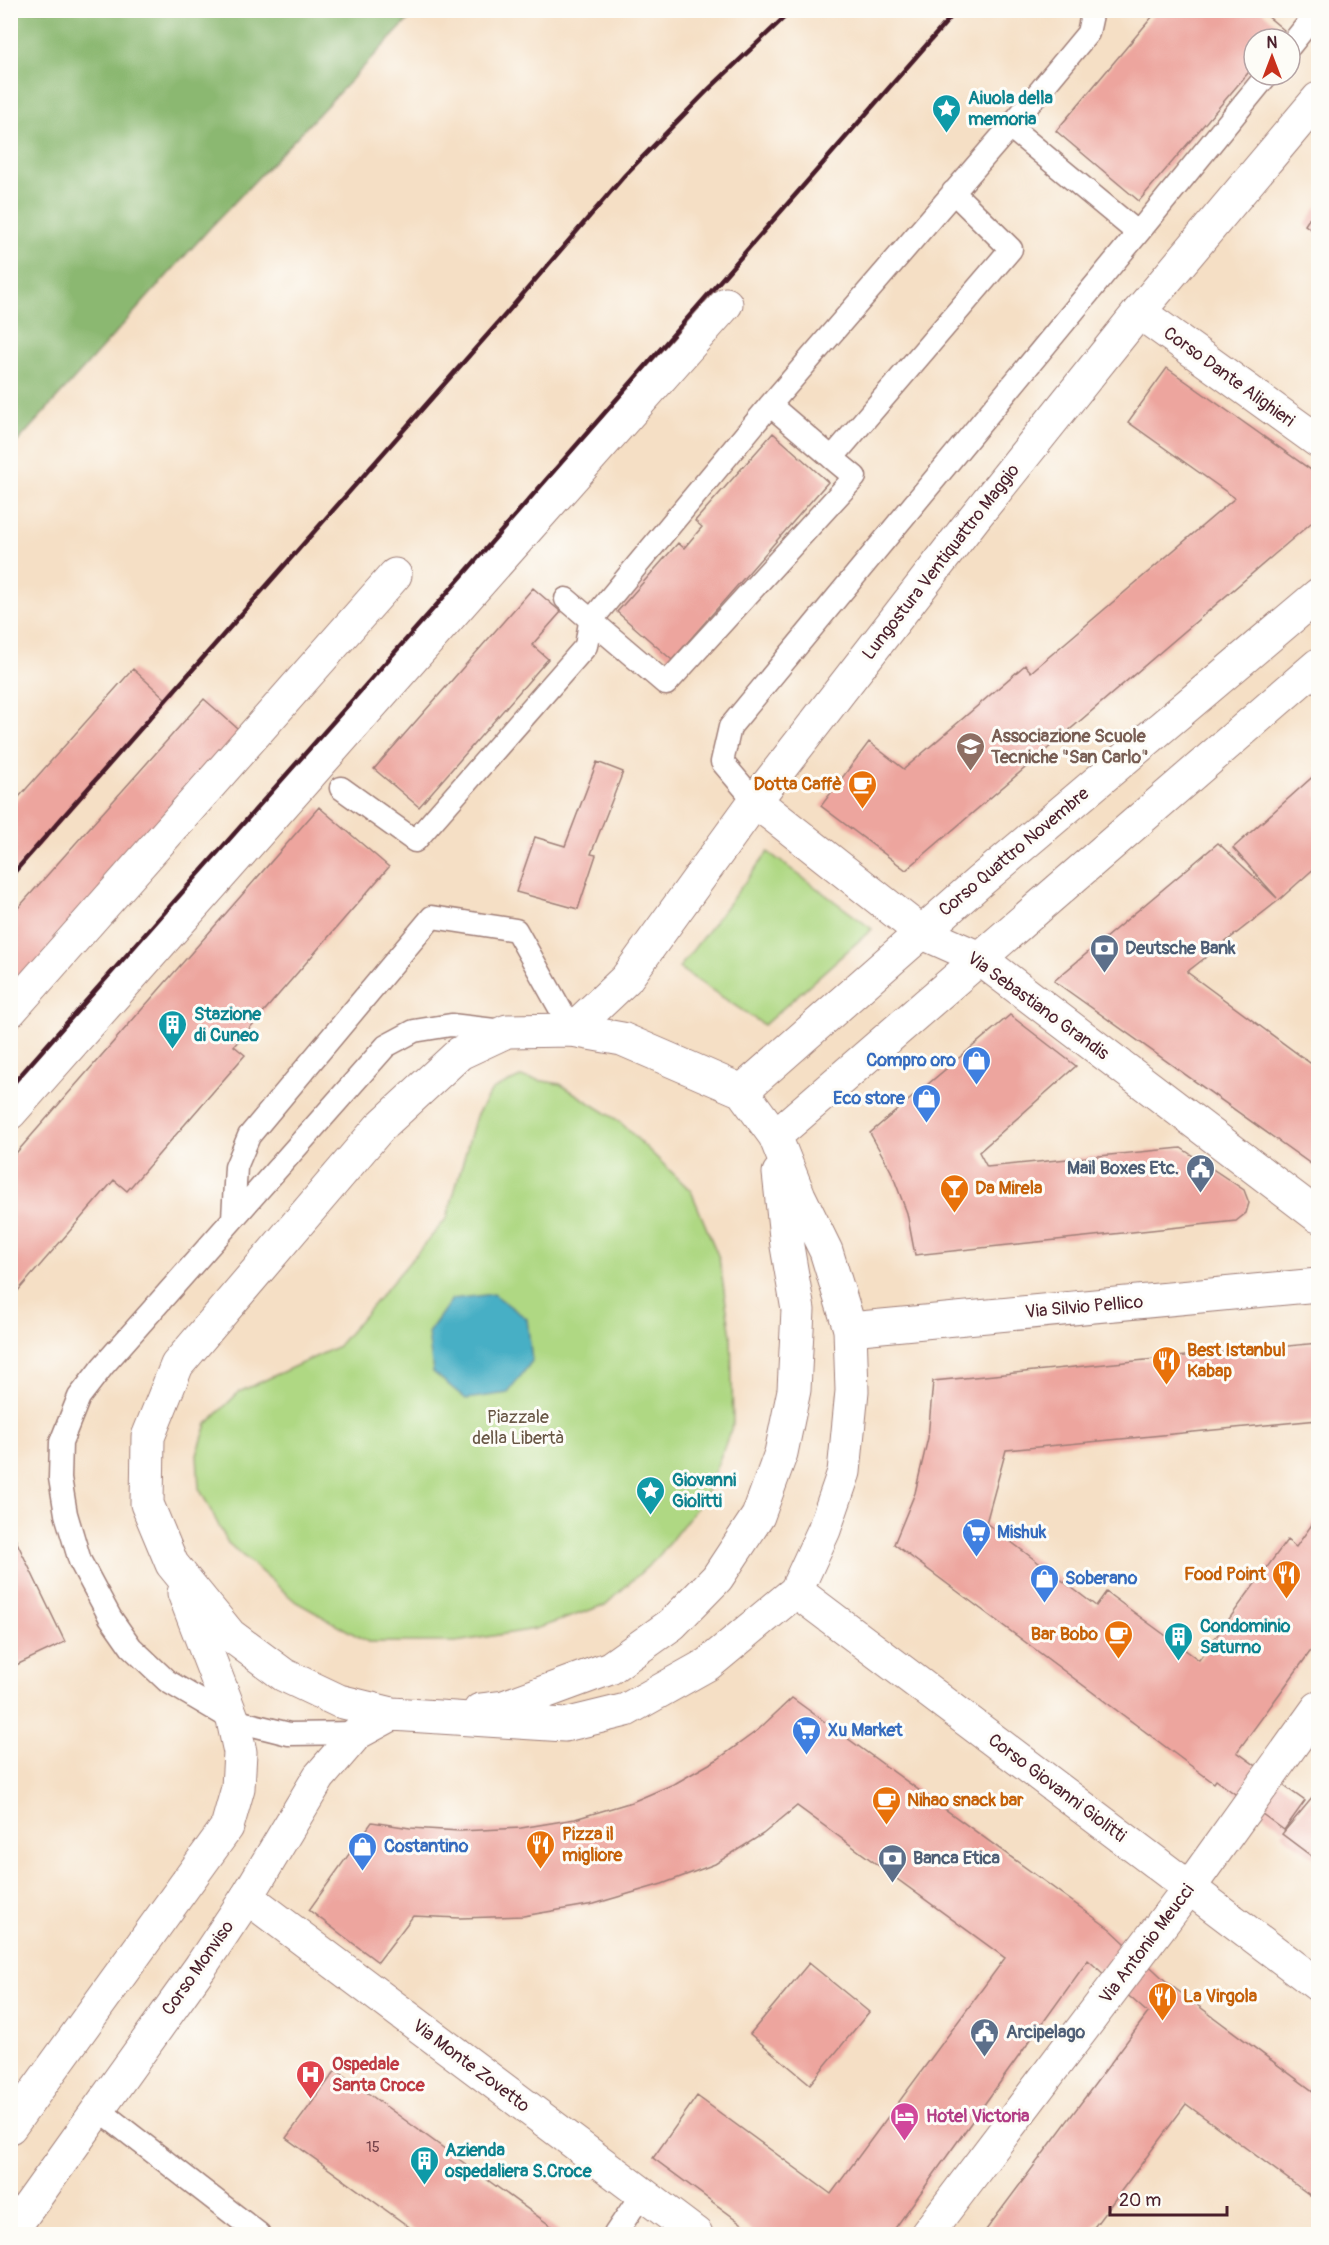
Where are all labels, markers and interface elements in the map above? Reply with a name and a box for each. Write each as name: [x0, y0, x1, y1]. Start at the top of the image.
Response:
north arrow: [1242, 27, 1302, 87]
text: N: [1267, 33, 1278, 53]
place label: Aiuola della memoria: [968, 87, 1054, 131]
place icon: Aiuola della memoria: [931, 92, 963, 134]
street label: Corso Dante Alighieri: [1159, 322, 1299, 432]
street label: Lungostura Ventiquattro Maggio: [857, 459, 1025, 665]
place label: Associazione Scuole Tecniche "San Carlo": [990, 725, 1149, 769]
school or university icon: Associazione Scuole Tecniche "San Carlo": [954, 730, 986, 772]
cafe icon: Dotta Caffè: [847, 768, 879, 810]
place label: Dotta Caffè: [753, 773, 842, 796]
street label: Corso Quattro Novembre: [934, 782, 1094, 922]
bank icon: Deutsche Bank: [1088, 932, 1120, 974]
place label: Deutsche Bank: [1125, 937, 1236, 960]
street label: Via Sebastiano Grandis: [963, 947, 1113, 1065]
place label: Stazione di Cuneo: [194, 1003, 262, 1047]
building icon: Stazione di Cuneo: [157, 1008, 189, 1050]
shop icon: Compro oro: [961, 1044, 993, 1086]
place label: Compro oro: [866, 1049, 956, 1072]
shop icon: Eco store: [910, 1082, 942, 1124]
place label: Eco store: [833, 1087, 906, 1110]
public building icon: Mail Boxes Etc.: [1184, 1152, 1216, 1194]
place label: Mail Boxes Etc.: [1067, 1157, 1179, 1180]
bar icon: Da Mirela: [938, 1172, 970, 1214]
place label: Da Mirela: [975, 1177, 1043, 1200]
street label: Via Silvio Pellico: [1024, 1290, 1144, 1324]
place label: Best Istanbul Kabap: [1187, 1339, 1286, 1383]
restaurant icon: Best Istanbul Kabap: [1150, 1344, 1182, 1386]
park label: Piazzale della Libertà: [472, 1406, 564, 1450]
place label: Giovanni Giolitti: [672, 1469, 736, 1513]
place icon: Giovanni Giolitti: [635, 1474, 667, 1516]
supermarket icon: Mishuk: [960, 1516, 992, 1558]
place label: Mishuk: [997, 1521, 1047, 1544]
restaurant icon: Food Point: [1271, 1558, 1303, 1600]
shop icon: Soberano: [1028, 1562, 1060, 1604]
place label: Food Point: [1184, 1563, 1267, 1586]
place label: Soberano: [1065, 1567, 1138, 1590]
place label: Condominio Saturno: [1200, 1615, 1291, 1659]
cafe icon: Bar Bobo: [1103, 1618, 1135, 1660]
building icon: Condominio Saturno: [1163, 1620, 1195, 1662]
place label: Bar Bobo: [1031, 1623, 1098, 1646]
supermarket icon: Xu Market: [791, 1714, 823, 1756]
place label: Xu Market: [828, 1719, 903, 1742]
street label: Corso Giovanni Giolitti: [983, 1729, 1131, 1847]
cafe icon: Nihao snack bar: [870, 1784, 902, 1826]
place label: Nihao snack bar: [907, 1789, 1024, 1812]
place label: Pizza il migliore: [562, 1823, 623, 1867]
restaurant icon: Pizza il migliore: [525, 1828, 557, 1870]
shop icon: Costantino: [347, 1830, 379, 1872]
place label: Costantino: [384, 1835, 469, 1858]
bank icon: Banca Etica: [876, 1842, 908, 1884]
place label: Banca Etica: [913, 1847, 1001, 1870]
street label: Via Antonio Meucci: [1094, 1880, 1200, 2008]
street label: Corso Monviso: [157, 1916, 239, 2020]
restaurant icon: La Virgola: [1146, 1980, 1178, 2022]
place label: La Virgola: [1183, 1985, 1258, 2008]
street label: Via Monte Zovetto: [408, 2014, 535, 2118]
public building icon: Arcipelago: [969, 2016, 1001, 2058]
place label: Arcipelago: [1006, 2021, 1086, 2044]
place label: Ospedale Santa Croce: [332, 2053, 426, 2097]
hospital icon: Ospedale Santa Croce: [295, 2058, 327, 2100]
hotel icon: Hotel Victoria: [889, 2100, 921, 2142]
place label: Hotel Victoria: [926, 2105, 1030, 2128]
house number: 15: [366, 2138, 380, 2157]
place label: Azienda ospedaliera S.Croce: [444, 2139, 593, 2183]
building icon: Azienda ospedaliera S.Croce: [408, 2144, 440, 2186]
scale bar: [1110, 2179, 1227, 2217]
text: 20 m: [1119, 2189, 1161, 2212]

